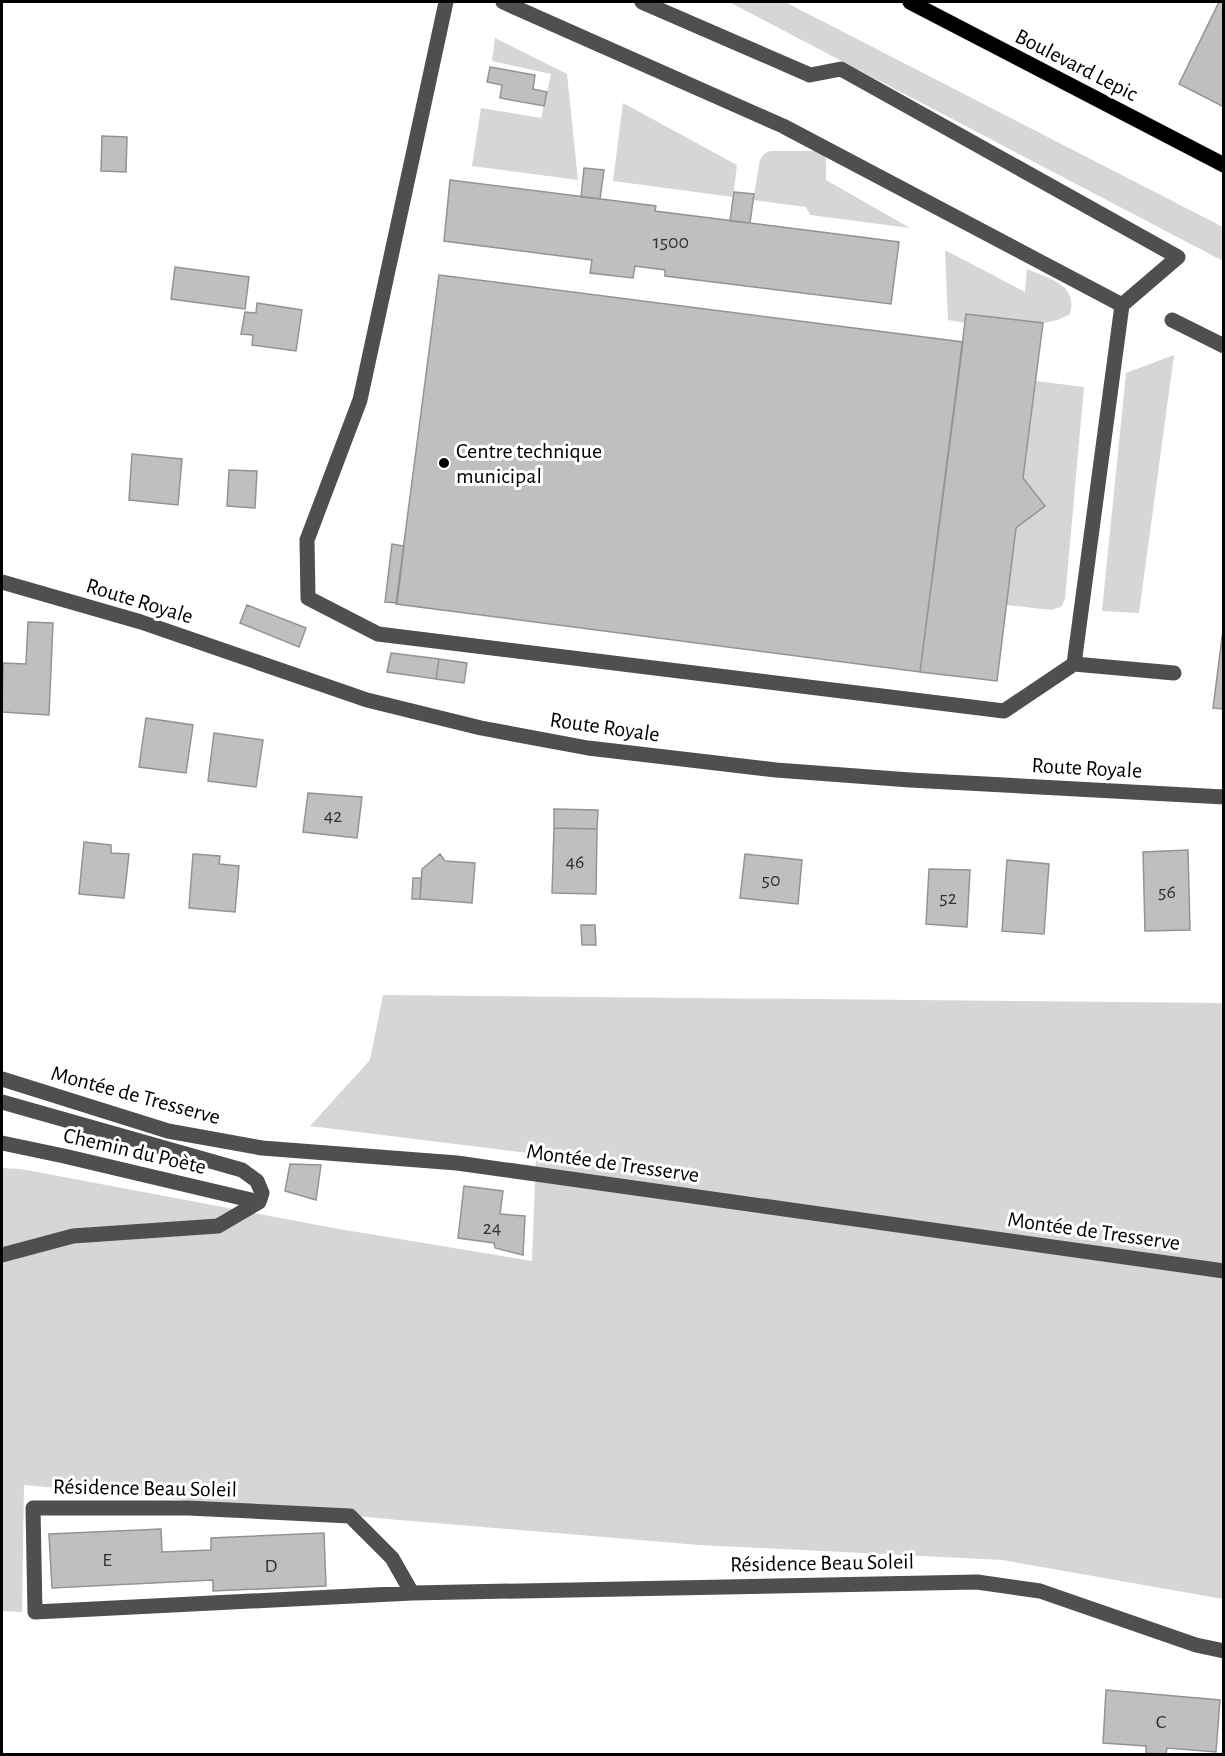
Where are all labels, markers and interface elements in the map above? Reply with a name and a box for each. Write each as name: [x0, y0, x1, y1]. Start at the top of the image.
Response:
street label: Boulevard Lepic: [1012, 25, 1142, 105]
house number: 1500: [653, 232, 689, 252]
place label: Centre technique municipal: [456, 440, 602, 487]
marker: Centre technique municipal: [437, 456, 451, 470]
street label: Route Royale: [84, 574, 196, 628]
street label: Route Royale: [549, 708, 661, 746]
street label: Route Royale: [1031, 754, 1143, 782]
house number: 42: [324, 806, 342, 826]
house number: 46: [565, 852, 585, 872]
house number: 50: [762, 870, 780, 890]
house number: 56: [1158, 882, 1176, 902]
house number: 52: [939, 888, 957, 908]
street label: Montée de Tresserve: [49, 1062, 223, 1128]
street label: Chemin du Poète: [61, 1124, 208, 1178]
street label: Montée de Tresserve: [525, 1140, 701, 1186]
street label: Montée de Tresserve: [1006, 1208, 1182, 1254]
house number: 24: [483, 1218, 501, 1238]
street label: Résidence Beau Soleil: [53, 1475, 237, 1501]
house number: E: [102, 1550, 112, 1570]
street label: Résidence Beau Soleil: [730, 1550, 914, 1576]
house number: D: [265, 1556, 278, 1576]
house number: C: [1156, 1712, 1166, 1732]

